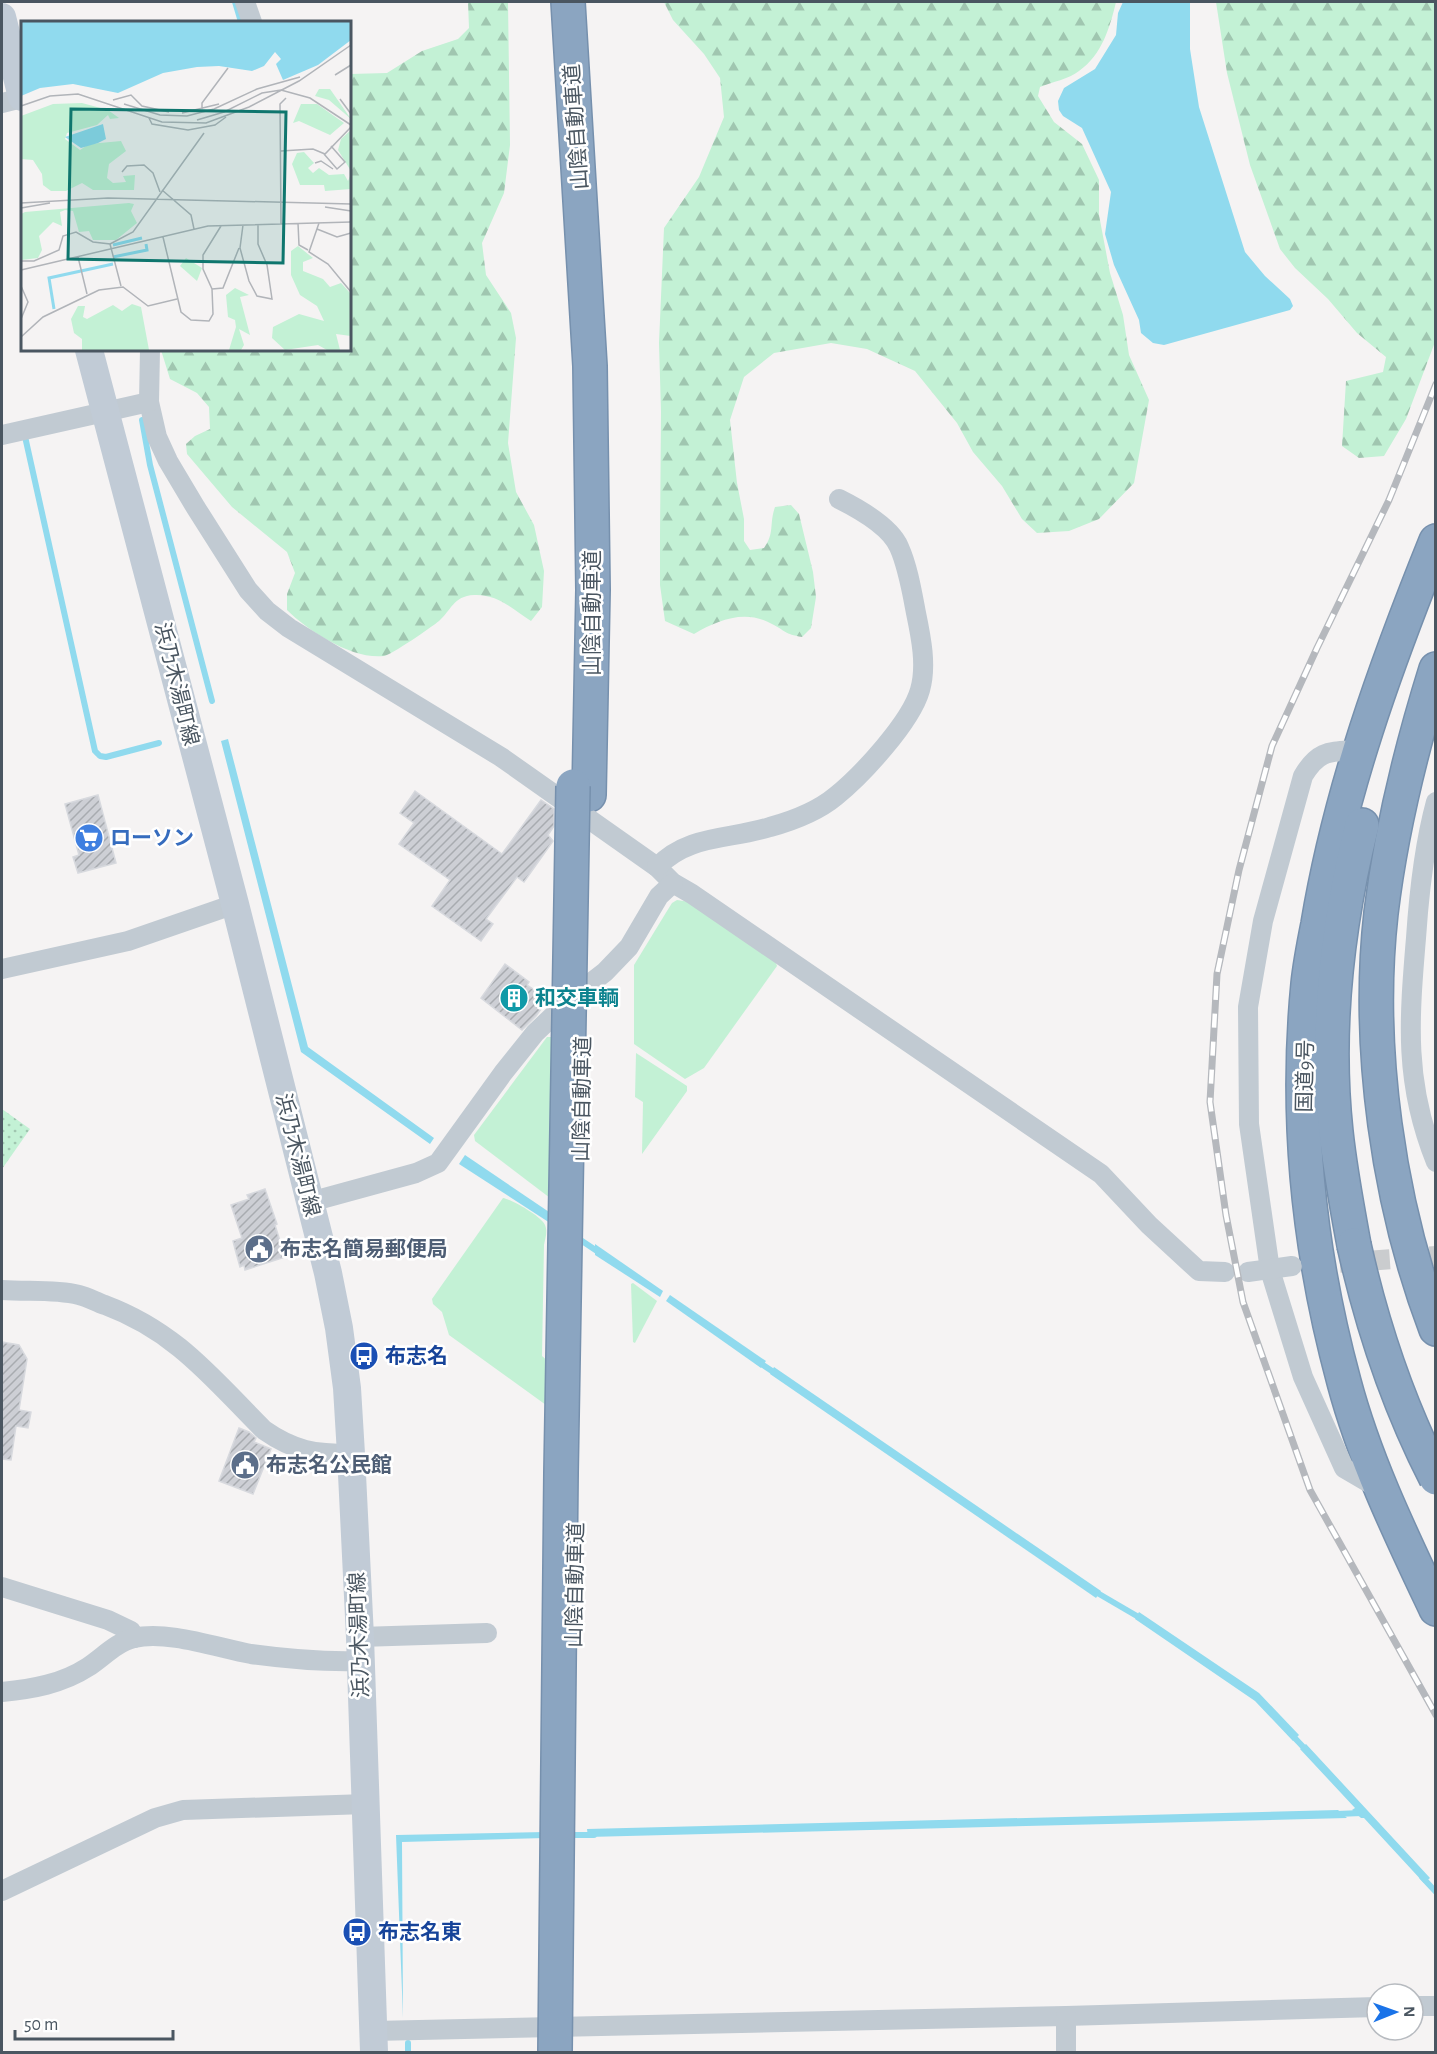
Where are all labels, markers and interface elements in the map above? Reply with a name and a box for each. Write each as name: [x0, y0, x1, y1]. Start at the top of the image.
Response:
inset map: [21, 21, 351, 351]
street label: 山陰自動車道: [561, 63, 591, 191]
street label: 山陰自動車道: [581, 550, 603, 676]
street label: 浜乃木湯町線: [151, 620, 203, 748]
supermarket icon: ローソン: [73, 822, 105, 854]
place label: ローソン: [110, 828, 194, 849]
building icon: 和交車輌: [498, 982, 530, 1014]
place label: 和交車輌: [535, 987, 619, 1009]
street label: 山陰自動車道: [570, 1036, 594, 1162]
street label: 国道9号: [1293, 1039, 1317, 1113]
street label: 浜乃木湯町線: [272, 1091, 324, 1219]
public building icon: 布志名簡易郵便局: [243, 1233, 275, 1265]
place label: 布志名簡易郵便局: [280, 1237, 448, 1260]
bus stop icon: 布志名: [348, 1340, 380, 1372]
place label: 布志名: [385, 1344, 448, 1367]
public building icon: 布志名公民館: [229, 1449, 261, 1481]
place label: 布志名公民館: [266, 1453, 392, 1476]
street label: 山陰自動車道: [563, 1522, 587, 1648]
street label: 浜乃木湯町線: [346, 1572, 372, 1698]
bus stop icon: 布志名東: [341, 1916, 373, 1948]
place label: 布志名東: [378, 1920, 462, 1943]
north arrow: [1365, 1982, 1425, 2042]
scale bar: [15, 2003, 172, 2041]
text: N: [1401, 2006, 1417, 2017]
text: 50 m: [24, 2016, 58, 2034]

